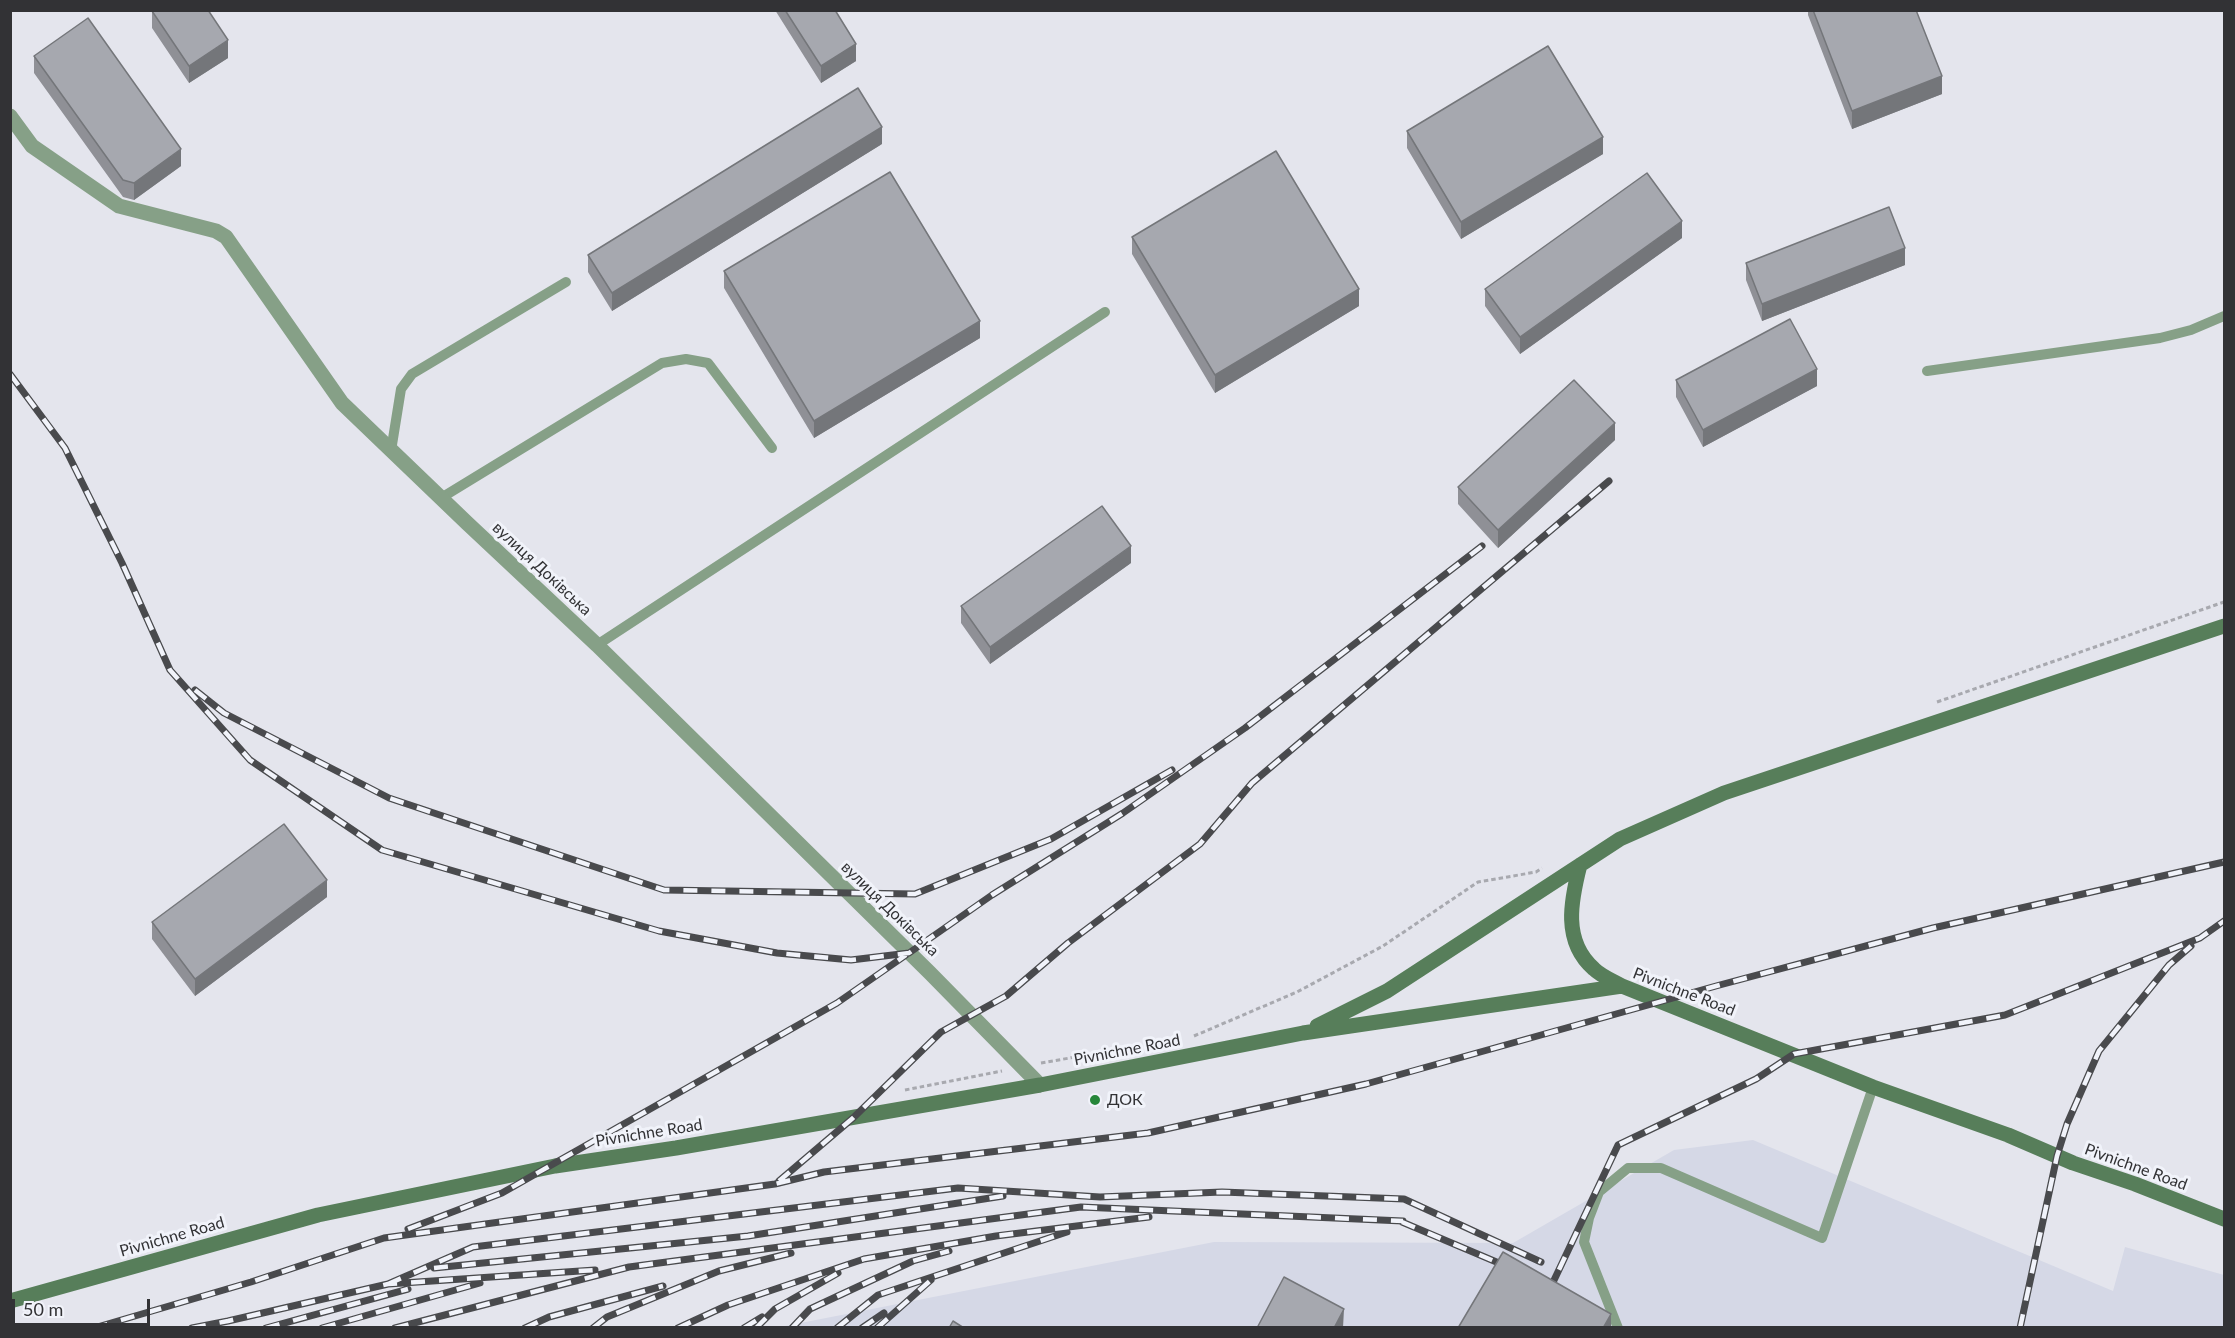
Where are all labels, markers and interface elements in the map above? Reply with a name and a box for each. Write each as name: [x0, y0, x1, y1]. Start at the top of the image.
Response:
street label: вулиця Доківська: [489, 518, 595, 620]
street label: вулиця Доківська: [837, 858, 943, 960]
street label: Pivnichne Road: [1630, 964, 1738, 1020]
street label: Pivnichne Road: [1072, 1030, 1182, 1070]
place label: ДОК: [1107, 1090, 1143, 1110]
marker: ДОК: [1088, 1093, 1102, 1107]
street label: Pivnichne Road: [594, 1115, 704, 1151]
street label: Pivnichne Road: [2082, 1140, 2190, 1194]
street label: Pivnichne Road: [117, 1213, 227, 1261]
scale bar: [15, 1287, 153, 1325]
text: 50 m: [23, 1298, 63, 1320]

